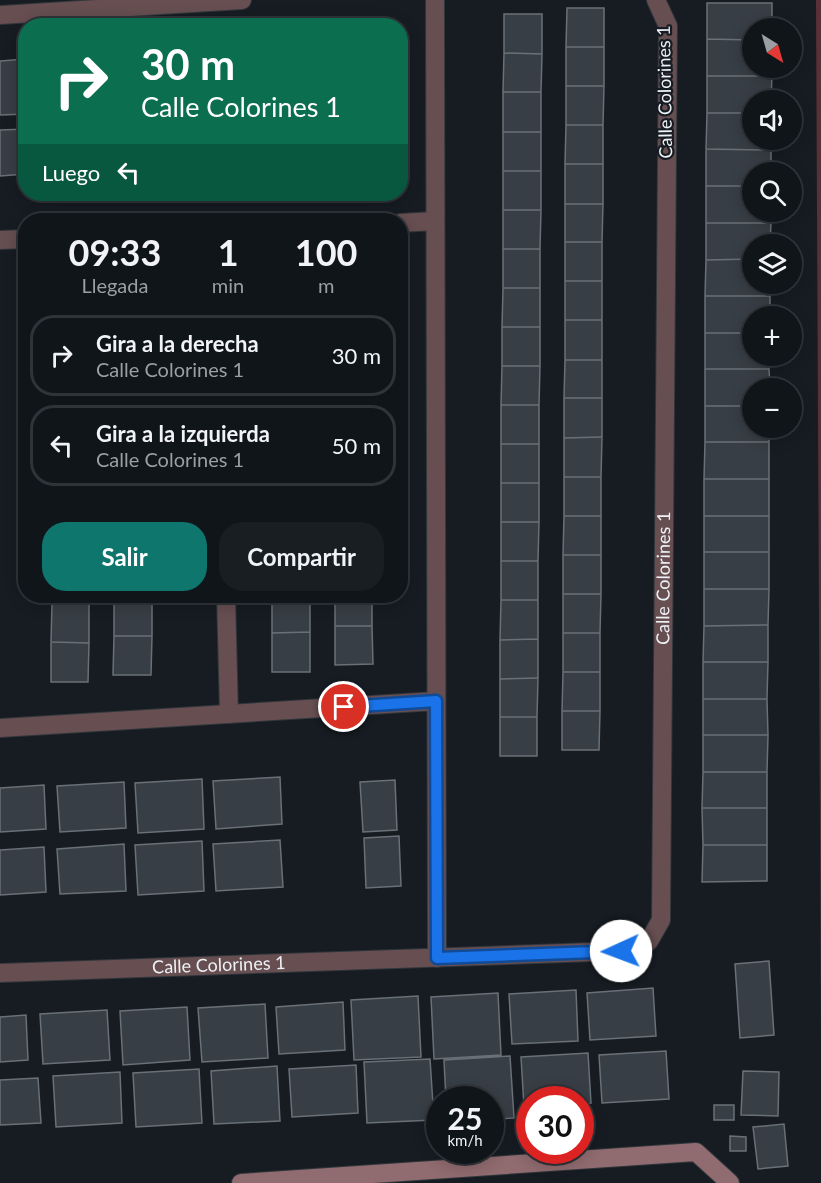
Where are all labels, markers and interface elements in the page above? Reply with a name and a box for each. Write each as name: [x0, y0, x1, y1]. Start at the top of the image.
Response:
north arrow: [742, 18, 802, 78]
map controls: [742, 18, 802, 438]
street label: Calle Colorines 1: [652, 25, 676, 159]
text: 30 m: [141, 39, 235, 89]
icon: right: [42, 42, 120, 120]
text: Calle Colorines 1: [141, 90, 341, 123]
button: sound: [742, 90, 802, 150]
icon: left: [112, 156, 145, 189]
text: Luego: [42, 159, 100, 186]
button: search: [742, 162, 802, 222]
text: 09:33: [69, 230, 161, 274]
text: 1: [218, 230, 239, 274]
text: 100: [295, 230, 357, 274]
button: layers: [742, 234, 802, 294]
text: Llegada: [81, 273, 148, 297]
text: min: [212, 273, 244, 297]
text: m: [318, 273, 334, 297]
button: +: [742, 306, 802, 366]
text: Gira a la derecha: [96, 330, 259, 357]
icon: right: [45, 339, 78, 372]
text: 30 m: [332, 342, 381, 369]
text: Calle Colorines 1: [96, 357, 244, 381]
button: −: [742, 378, 802, 438]
text: Gira a la izquierda: [96, 420, 270, 447]
icon: left: [45, 429, 78, 462]
text: 50 m: [332, 432, 381, 459]
text: Calle Colorines 1: [96, 447, 244, 471]
street label: Calle Colorines 1: [651, 511, 674, 645]
button: Salir: [42, 522, 207, 591]
button: Compartir: [219, 522, 384, 591]
pin: [318, 681, 369, 732]
icon: arrive: [327, 690, 360, 723]
position arrow: [589, 919, 653, 983]
street label: Calle Colorines 1: [152, 951, 286, 978]
speed limit sign: 30: [516, 1086, 594, 1164]
text: 25: [448, 1100, 482, 1136]
text: km/h: [447, 1131, 483, 1149]

